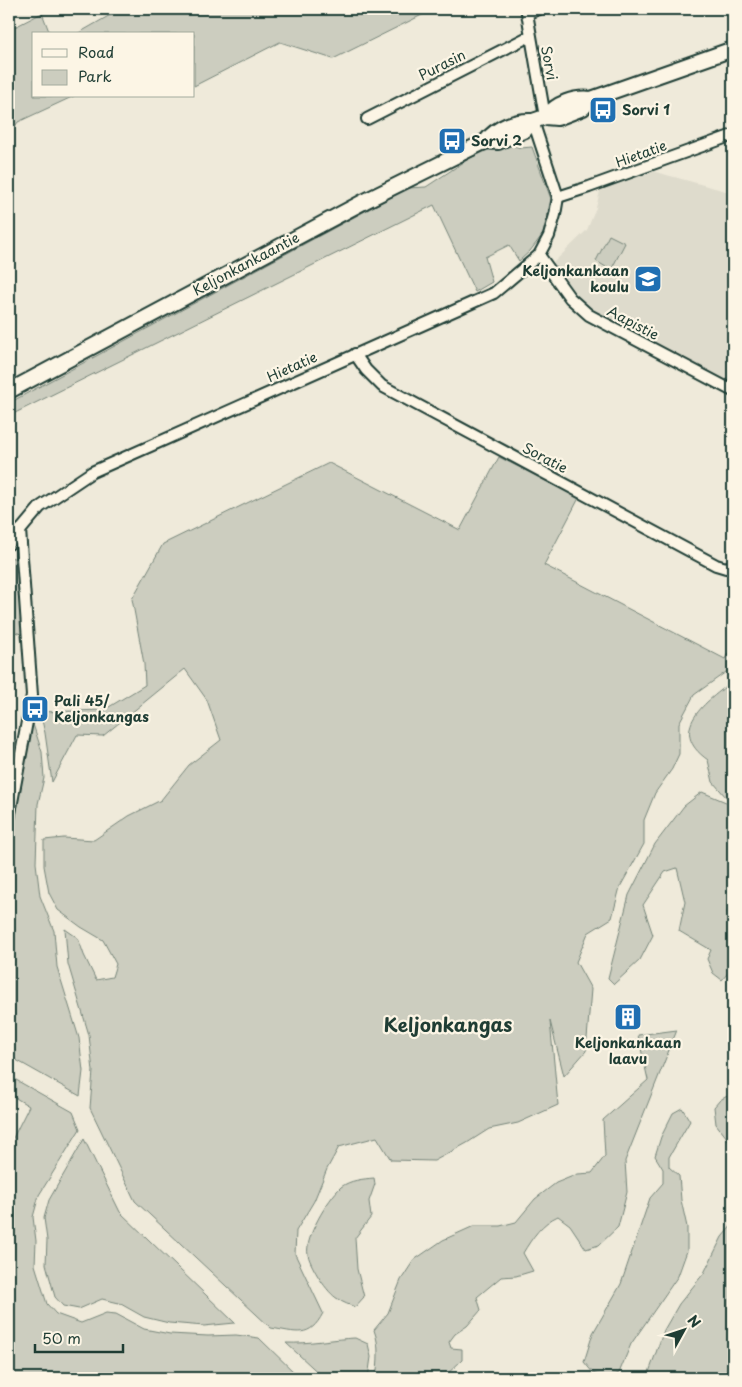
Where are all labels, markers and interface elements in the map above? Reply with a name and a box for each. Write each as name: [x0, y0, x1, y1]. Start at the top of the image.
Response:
legend: [32, 32, 195, 98]
text: Road: [78, 40, 114, 63]
street label: Purasin: [415, 44, 469, 85]
street label: Sorvi: [536, 44, 563, 82]
text: Park: [78, 64, 112, 87]
bus stop icon: Sorvi 1: [588, 95, 618, 125]
place label: Sorvi 1: [622, 99, 670, 120]
bus stop icon: Sorvi 2: [437, 126, 467, 156]
place label: Sorvi 2: [471, 130, 522, 151]
street label: Hietatie: [612, 135, 669, 173]
street label: Keljonkankaantie: [189, 227, 303, 301]
place label: Keljonkankaan koulu: [522, 260, 629, 297]
school or university icon: Keljonkankaan koulu: [633, 264, 663, 294]
street label: Aapistie: [604, 300, 663, 345]
street label: Hietatie: [263, 346, 320, 387]
street label: Soratie: [519, 437, 572, 478]
place label: Pali 45/ Keljonkangas: [54, 690, 149, 727]
bus stop icon: Pali 45/ Keljonkangas: [20, 694, 50, 724]
building icon: Keljonkankaan laavu: [613, 1002, 643, 1032]
district label: Keljonkangas: [384, 1010, 512, 1038]
place label: Keljonkankaan laavu: [575, 1032, 681, 1069]
north arrow: [660, 1304, 710, 1354]
text: N: [683, 1310, 706, 1332]
scale bar: [35, 1322, 122, 1354]
text: 50 m: [42, 1326, 81, 1349]

